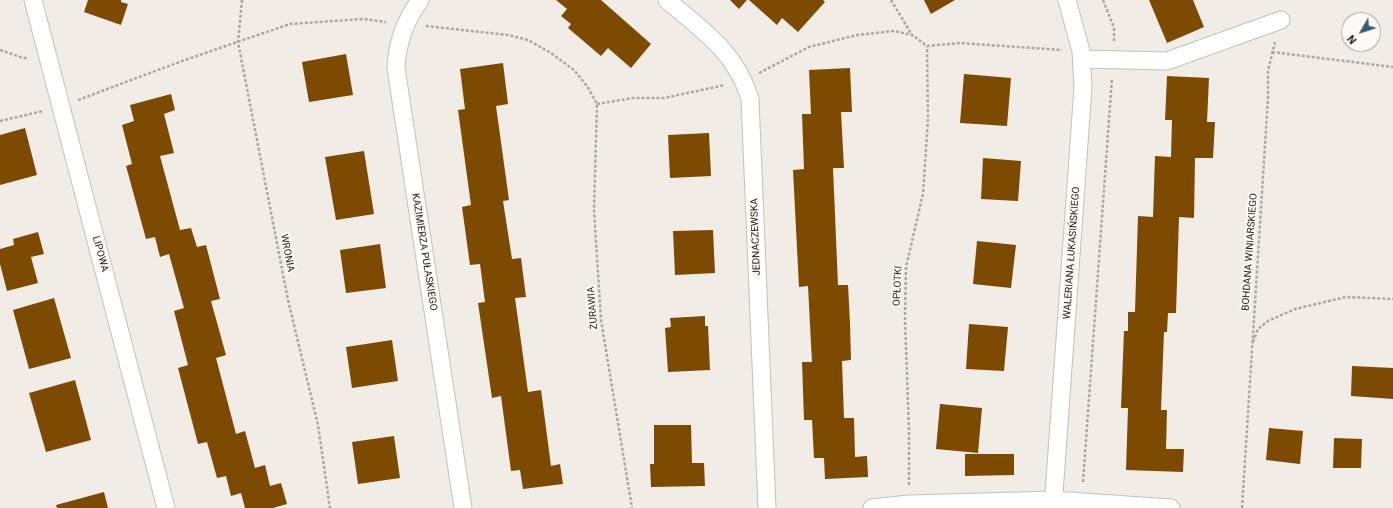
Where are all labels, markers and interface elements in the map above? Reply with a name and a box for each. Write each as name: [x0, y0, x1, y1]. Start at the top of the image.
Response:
north arrow: [1341, 12, 1381, 52]
text: N: [1345, 32, 1360, 46]
street label: WALERIANA ŁUKASIŃSKIEGO: [1061, 186, 1083, 320]
street label: KAZIMIERZA PUŁASKIEGO: [409, 192, 439, 312]
street label: BOHDANA WINIARSKIEGO: [1240, 193, 1260, 311]
street label: JEDNACZEWSKA: [749, 198, 763, 276]
street label: WRONIA: [277, 233, 297, 273]
street label: LIPOWA: [89, 235, 111, 273]
street label: OPŁOTKI: [891, 266, 905, 306]
street label: ŻURAWIA: [585, 286, 601, 330]

